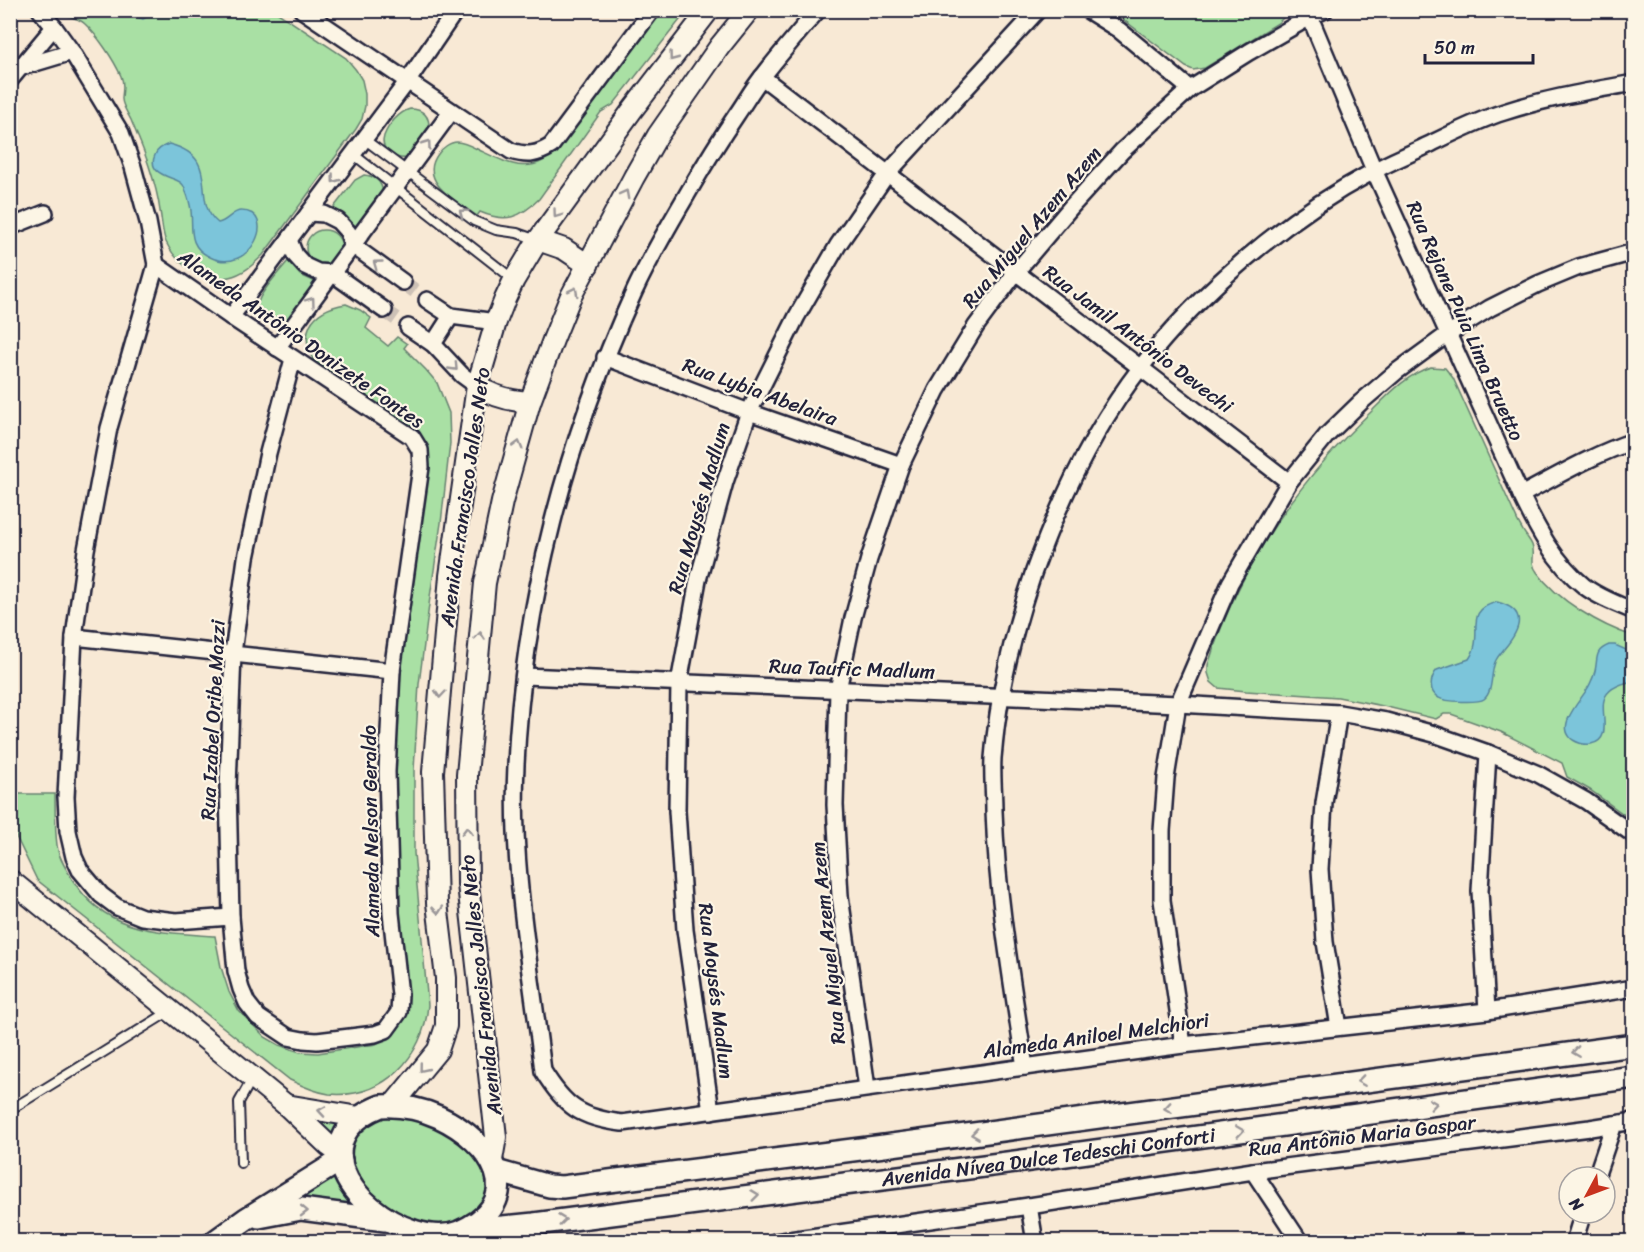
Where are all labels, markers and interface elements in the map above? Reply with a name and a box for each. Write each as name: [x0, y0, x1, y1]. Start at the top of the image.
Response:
scale bar: [1425, 27, 1533, 65]
text: 50 m: [1434, 32, 1475, 64]
one-way arrow: [670, 50, 681, 61]
street label: Rua Miguel Azem Azem: [953, 138, 1111, 316]
one-way arrow: [420, 139, 431, 150]
one-way arrow: [331, 172, 342, 183]
one-way arrow: [618, 190, 629, 201]
street label: Rua Rejane Puia Lima Bruetto: [1396, 195, 1534, 447]
one-way arrow: [554, 207, 565, 218]
one-way arrow: [459, 210, 470, 221]
street label: Alameda Antônio Donizete Fontes: [169, 240, 432, 438]
street label: Rua Jamil Antônio Devechi: [1035, 256, 1242, 423]
one-way arrow: [373, 260, 384, 271]
one-way arrow: [567, 286, 579, 297]
one-way arrow: [304, 296, 315, 307]
street label: Rua Lybia Abelaira: [678, 348, 843, 437]
one-way arrow: [447, 360, 458, 370]
street label: Avenida Francisco Jalles Neto: [429, 365, 501, 630]
street label: Rua Moysés Madlum: [658, 418, 740, 598]
one-way arrow: [511, 441, 523, 451]
street label: Rua Izabel Oribe Mazzi: [190, 617, 236, 821]
one-way arrow: [473, 632, 486, 641]
street label: Rua Taufic Madlum: [768, 649, 936, 689]
one-way arrow: [433, 690, 446, 699]
street label: Alameda Nelson Geraldo: [352, 725, 390, 938]
one-way arrow: [461, 826, 473, 835]
street label: Rua Miguel Azem Azem: [800, 840, 856, 1046]
street label: Avenida Francisco Jalles Neto: [450, 853, 512, 1118]
street label: Rua Moysés Madlum: [688, 901, 744, 1081]
one-way arrow: [431, 905, 444, 914]
street label: Alameda Aniloel Melchiori: [980, 1003, 1213, 1069]
one-way arrow: [1571, 1046, 1580, 1058]
one-way arrow: [420, 1061, 431, 1072]
one-way arrow: [1357, 1075, 1366, 1087]
one-way arrow: [1429, 1099, 1438, 1111]
one-way arrow: [1164, 1101, 1173, 1113]
street label: Rua Antônio Maria Gaspar: [1246, 1104, 1479, 1167]
one-way arrow: [318, 1106, 327, 1118]
street label: Avenida Nívea Dulce Tedeschi Conforti: [878, 1117, 1219, 1197]
one-way arrow: [1236, 1125, 1245, 1137]
one-way arrow: [970, 1127, 980, 1140]
north arrow: [1557, 1165, 1617, 1225]
one-way arrow: [751, 1190, 760, 1202]
text: N: [1561, 1190, 1591, 1219]
one-way arrow: [299, 1205, 308, 1217]
one-way arrow: [558, 1214, 567, 1227]

